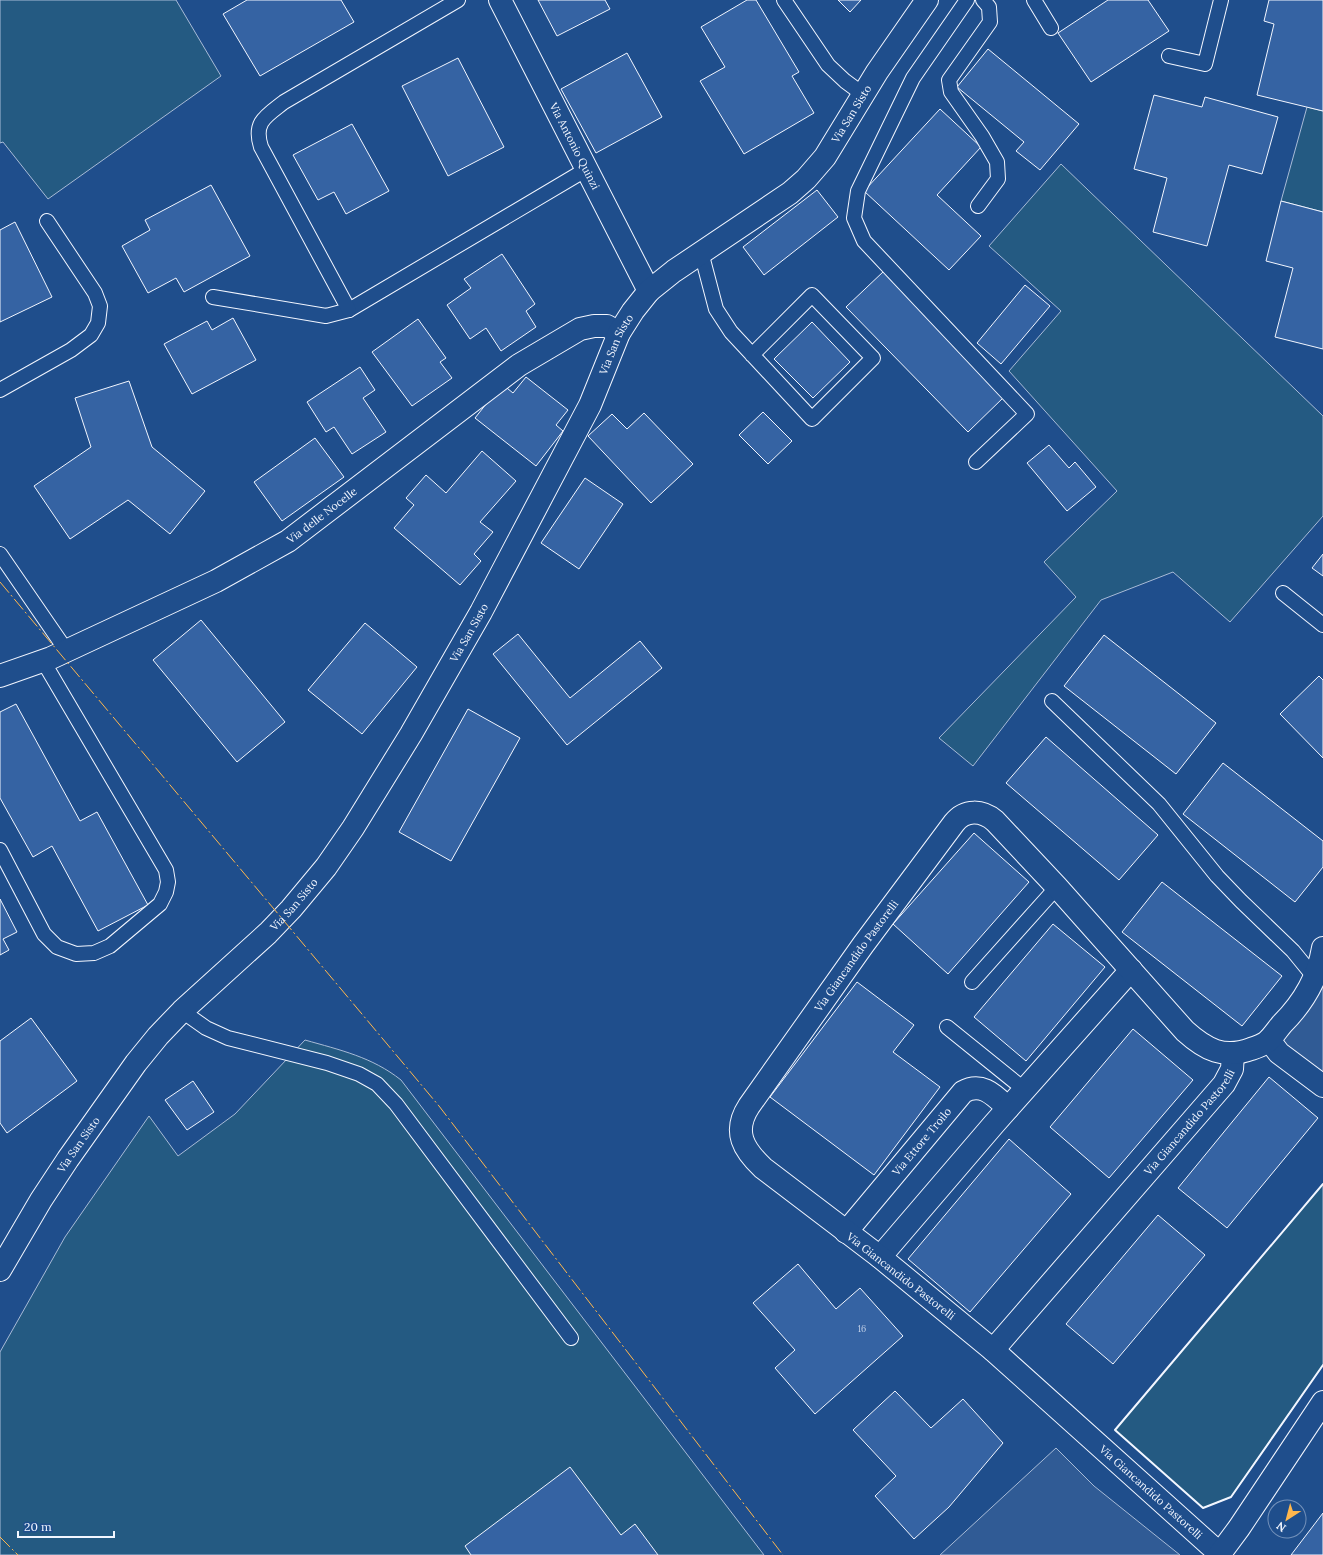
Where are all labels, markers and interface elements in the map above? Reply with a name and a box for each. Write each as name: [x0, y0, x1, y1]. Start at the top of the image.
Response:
street label: Via San Sisto: [828, 82, 874, 146]
street label: Via Antonio Quinzi: [546, 99, 603, 192]
street label: Via San Sisto: [596, 311, 636, 377]
street label: Via delle Nocelle: [283, 484, 360, 547]
street label: Via San Sisto: [446, 601, 491, 665]
street label: Via San Sisto: [266, 875, 321, 934]
street label: Via Giancandido Pastorelli: [811, 897, 901, 1015]
street label: Via Giancandido Pastorelli: [1140, 1067, 1238, 1179]
street label: Via Ettore Troilo: [889, 1104, 954, 1179]
street label: Via San Sisto: [53, 1114, 103, 1176]
street label: Via Giancandido Pastorelli: [843, 1229, 958, 1323]
house number: 16: [858, 1323, 866, 1334]
street label: Via Giancandido Pastorelli: [1096, 1441, 1205, 1542]
north arrow: [1267, 1499, 1307, 1539]
scale bar: [18, 1513, 114, 1539]
text: 20 m: [24, 1519, 52, 1534]
text: N: [1273, 1519, 1289, 1535]

